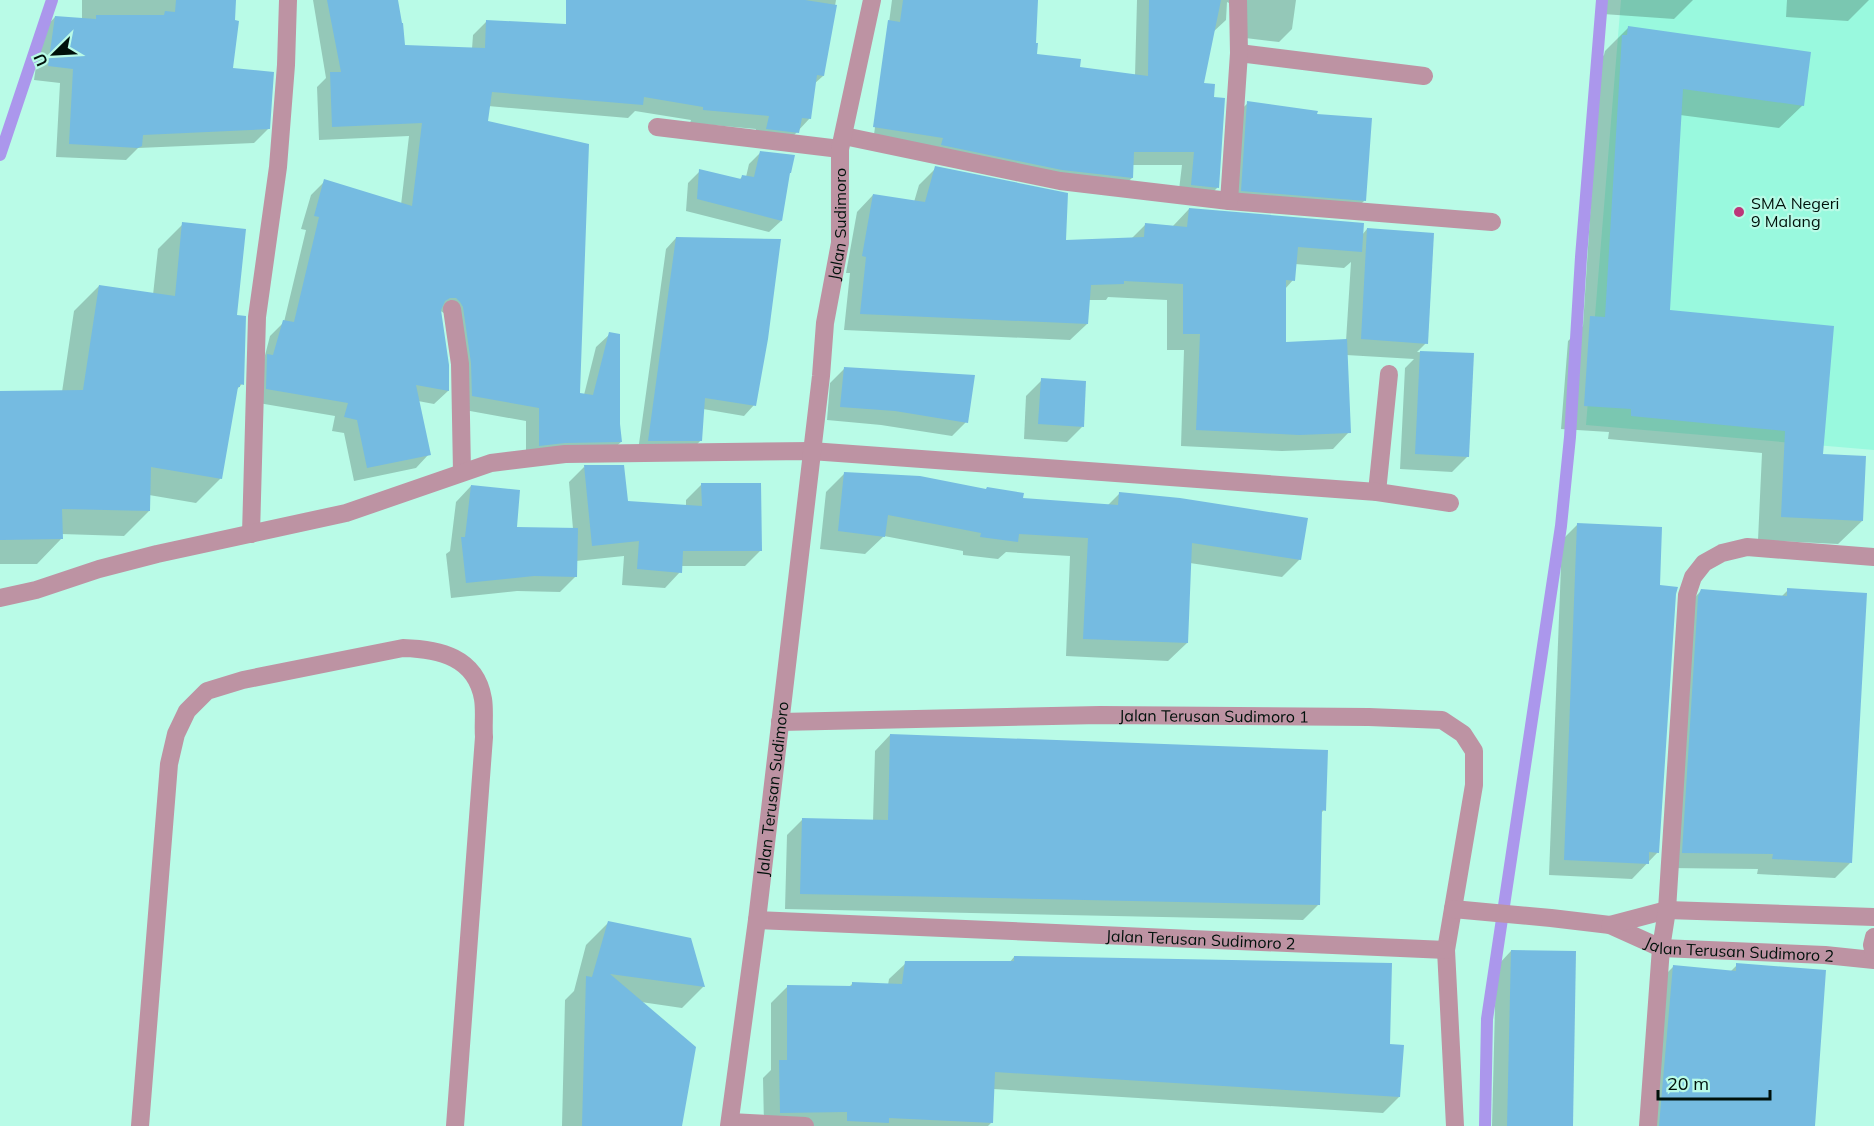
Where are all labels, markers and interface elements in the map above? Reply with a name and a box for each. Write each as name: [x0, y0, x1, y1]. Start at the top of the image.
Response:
north arrow: [24, 24, 84, 84]
text: U: [29, 51, 52, 70]
street label: Jalan Sudimoro: [823, 168, 850, 282]
place label: SMA Negeri 9 Malang: [1751, 193, 1839, 231]
marker: SMA Negeri 9 Malang: [1732, 205, 1746, 219]
street label: Jalan Terusan Sudimoro: [752, 700, 793, 877]
street label: Jalan Terusan Sudimoro 1: [1119, 705, 1309, 727]
street label: Jalan Terusan Sudimoro 2: [1105, 925, 1296, 953]
street label: Jalan Terusan Sudimoro 2: [1642, 932, 1835, 966]
scale bar: [1658, 1063, 1770, 1101]
text: 20 m: [1667, 1072, 1709, 1095]

